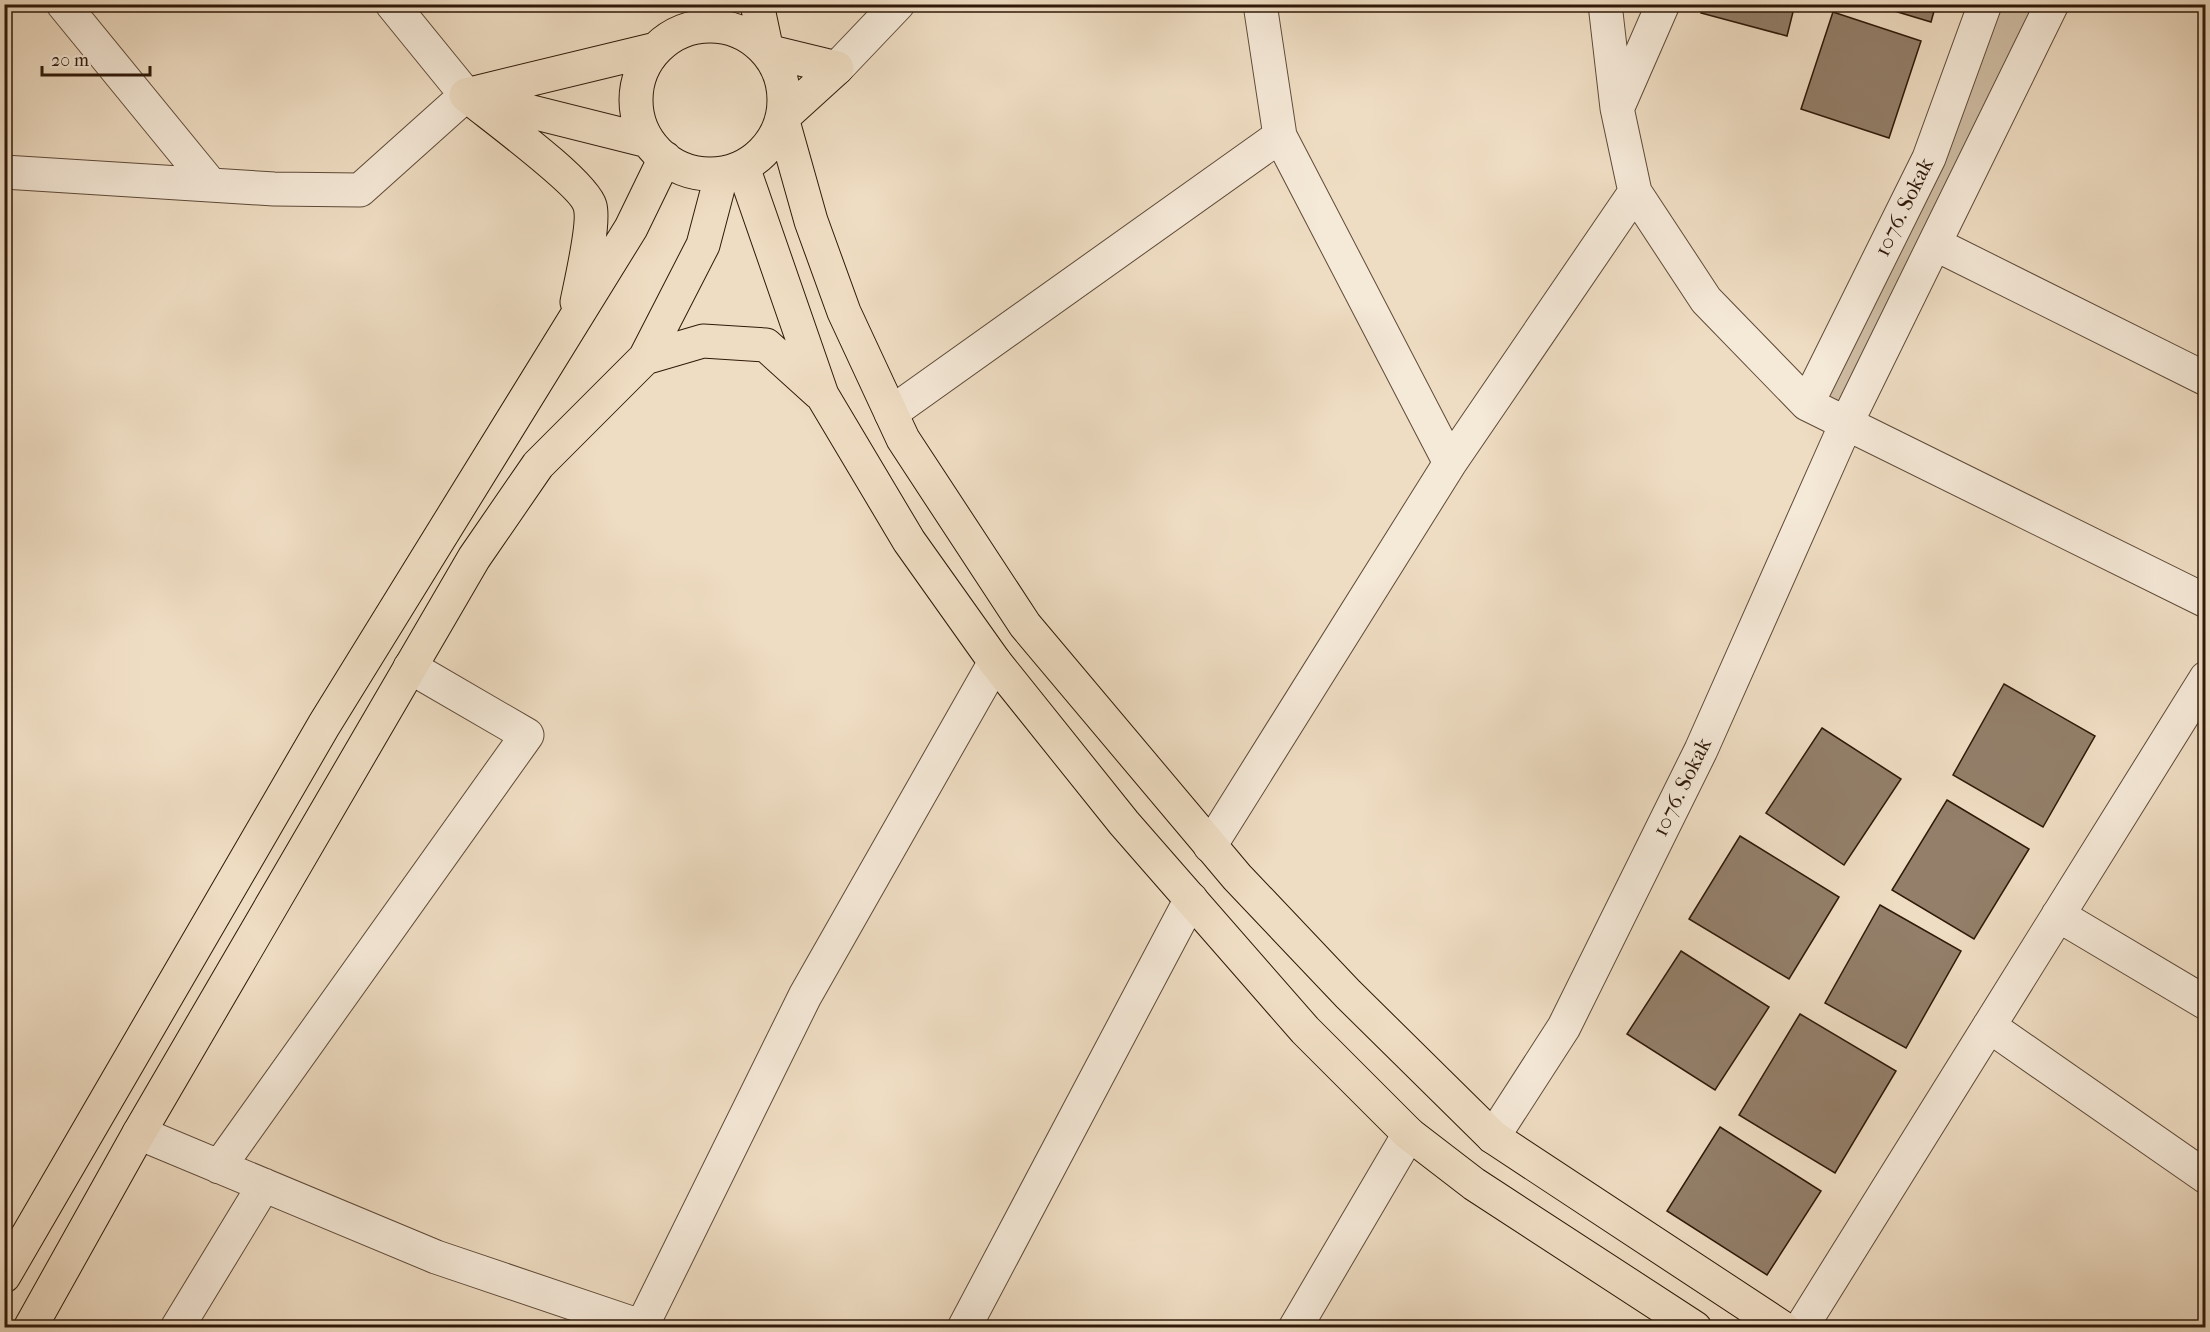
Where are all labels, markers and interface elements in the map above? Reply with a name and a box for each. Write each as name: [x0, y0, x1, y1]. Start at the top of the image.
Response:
scale bar: [42, 39, 150, 77]
text: 20 m: [51, 50, 89, 71]
street label: 1076. Sokak: [1869, 153, 1939, 261]
street label: 1076. Sokak: [1647, 733, 1717, 841]

